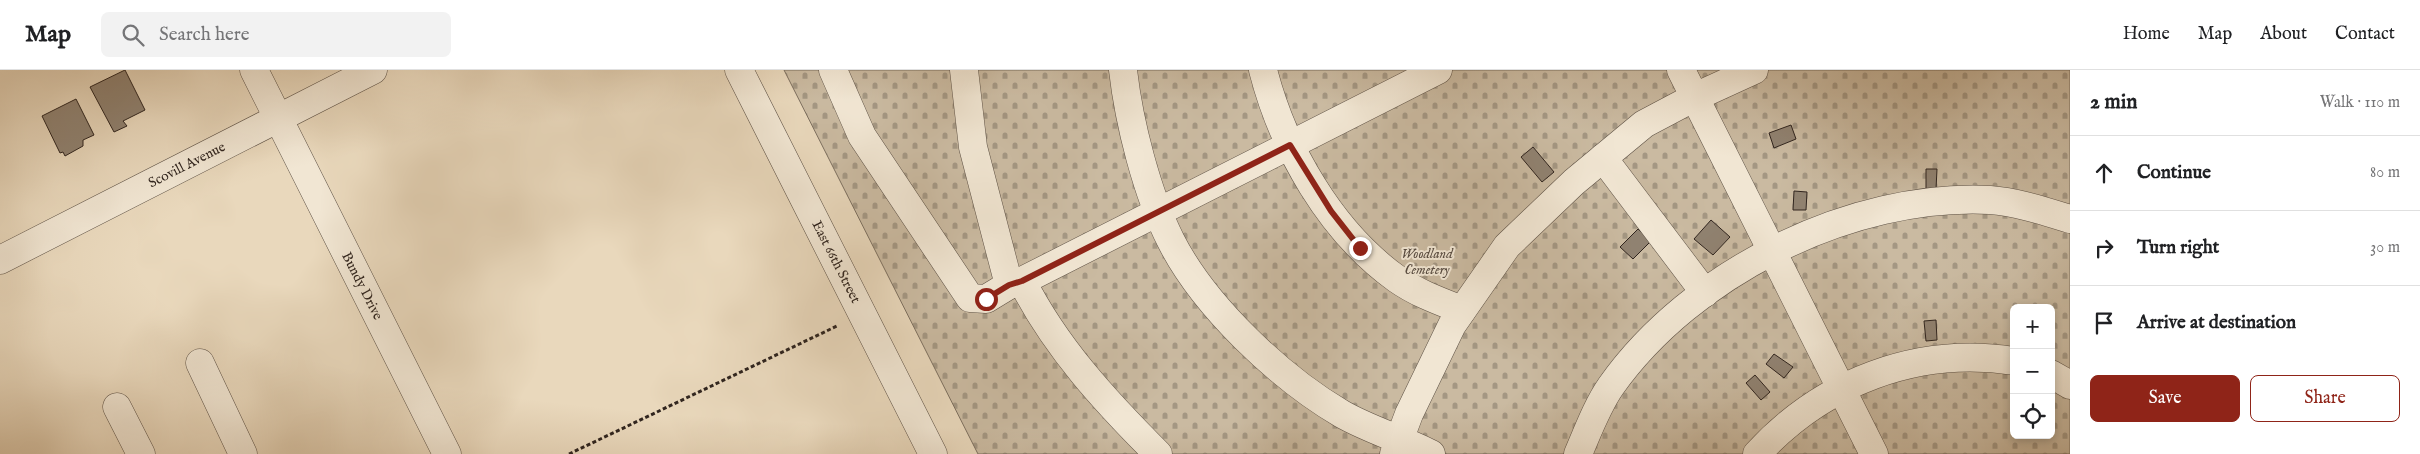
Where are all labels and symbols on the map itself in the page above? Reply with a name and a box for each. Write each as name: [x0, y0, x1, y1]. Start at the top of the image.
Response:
street label: Scovill Avenue: [145, 138, 229, 192]
street label: East 66th Street: [807, 218, 865, 307]
route end: [1349, 237, 1372, 260]
park label: Woodland Cemetery: [1401, 245, 1454, 279]
street label: Bundy Drive: [337, 249, 387, 324]
route start: [975, 288, 998, 311]

